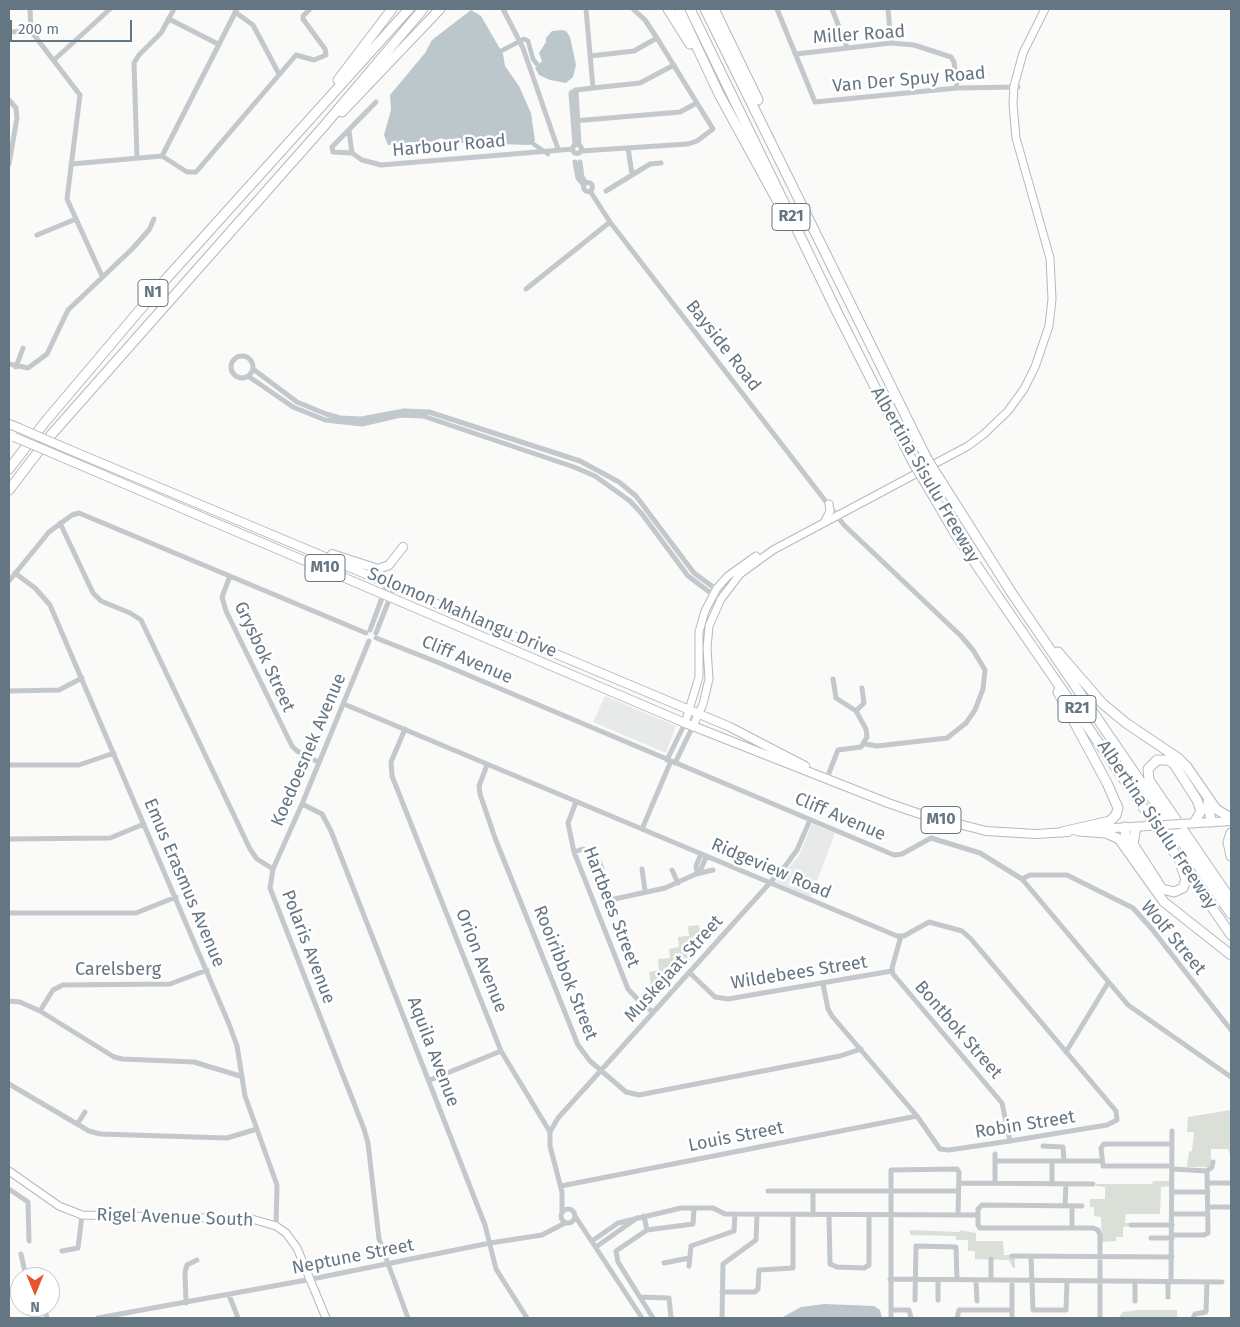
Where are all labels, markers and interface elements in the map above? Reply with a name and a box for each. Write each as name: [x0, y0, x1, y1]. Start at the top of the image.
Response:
scale bar: [12, 10, 135, 42]
text: 200 m: [18, 20, 59, 38]
street label: Miller Road: [812, 21, 906, 49]
street label: Van Der Spuy Road: [832, 63, 986, 97]
street label: Harbour Road: [391, 130, 507, 162]
road number: R21: [772, 203, 810, 230]
road number: N1: [138, 280, 168, 306]
street label: Bayside Road: [681, 296, 765, 396]
street label: Albertina Sisulu Freeway: [866, 383, 984, 567]
road number: M10: [305, 554, 345, 582]
street label: Solomon Mahlangu Drive: [364, 563, 560, 663]
street label: Grysbok Street: [229, 598, 299, 716]
street label: Cliff Avenue: [418, 631, 516, 689]
street label: Koedoesnek Avenue: [267, 670, 351, 830]
road number: R21: [1058, 696, 1096, 722]
street label: Albertina Sisulu Freeway: [1092, 736, 1222, 914]
street label: Cliff Avenue: [791, 788, 889, 846]
street label: Emus Erasmus Avenue: [139, 795, 229, 971]
road number: M10: [921, 806, 961, 834]
street label: Ridgeview Road: [708, 834, 834, 904]
street label: Hartbees Street: [578, 843, 644, 971]
street label: Polaris Avenue: [276, 887, 340, 1007]
street label: Wolf Street: [1136, 897, 1210, 979]
street label: Rooiribbok Street: [528, 902, 602, 1044]
street label: Orion Avenue: [450, 906, 512, 1016]
street label: Muskejaat Street: [620, 911, 728, 1027]
street label: Wildebees Street: [729, 952, 869, 994]
street label: Carelsberg: [75, 959, 161, 981]
street label: Bontbok Street: [910, 977, 1006, 1083]
street label: Aquila Avenue: [402, 994, 464, 1110]
street label: Robin Street: [973, 1106, 1077, 1144]
street label: Louis Street: [687, 1117, 785, 1157]
street label: Rigel Avenue South: [96, 1204, 254, 1232]
street label: Neptune Street: [290, 1235, 416, 1279]
north arrow: [10, 1267, 60, 1317]
text: N: [30, 1298, 40, 1315]

